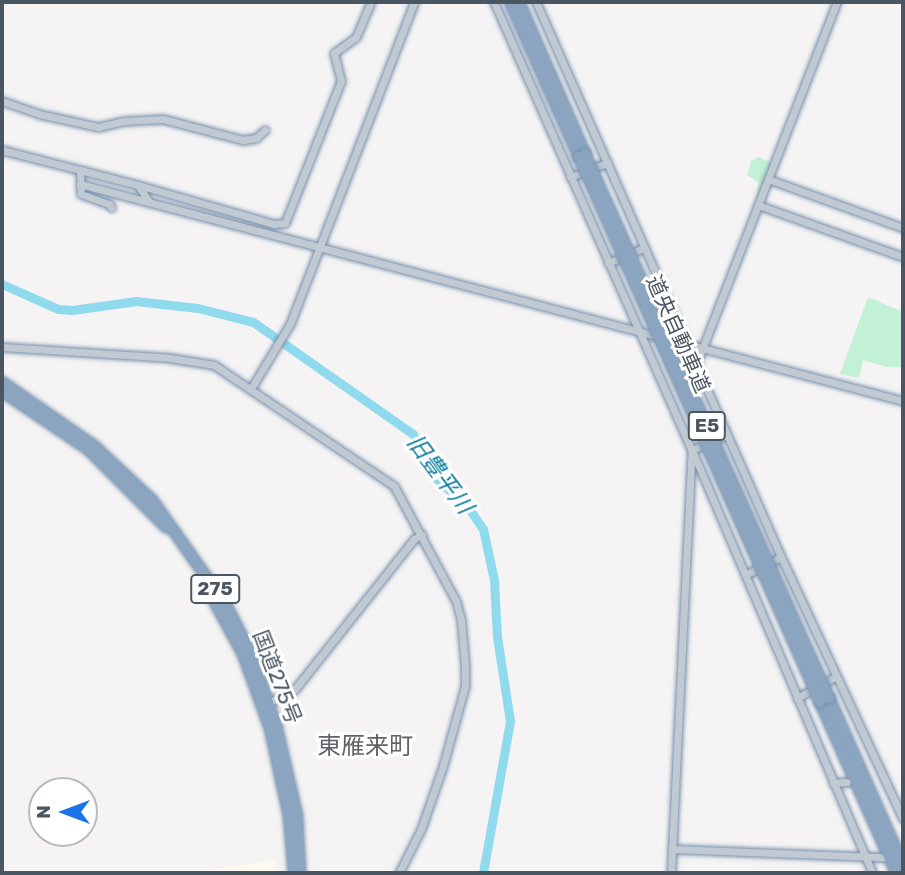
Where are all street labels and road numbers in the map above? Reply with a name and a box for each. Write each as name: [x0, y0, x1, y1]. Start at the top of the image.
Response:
street label: 道央自動車道: [641, 271, 715, 397]
road number: E5: [688, 410, 726, 442]
road number: 275: [189, 574, 241, 604]
street label: 国道275号: [248, 626, 306, 728]

